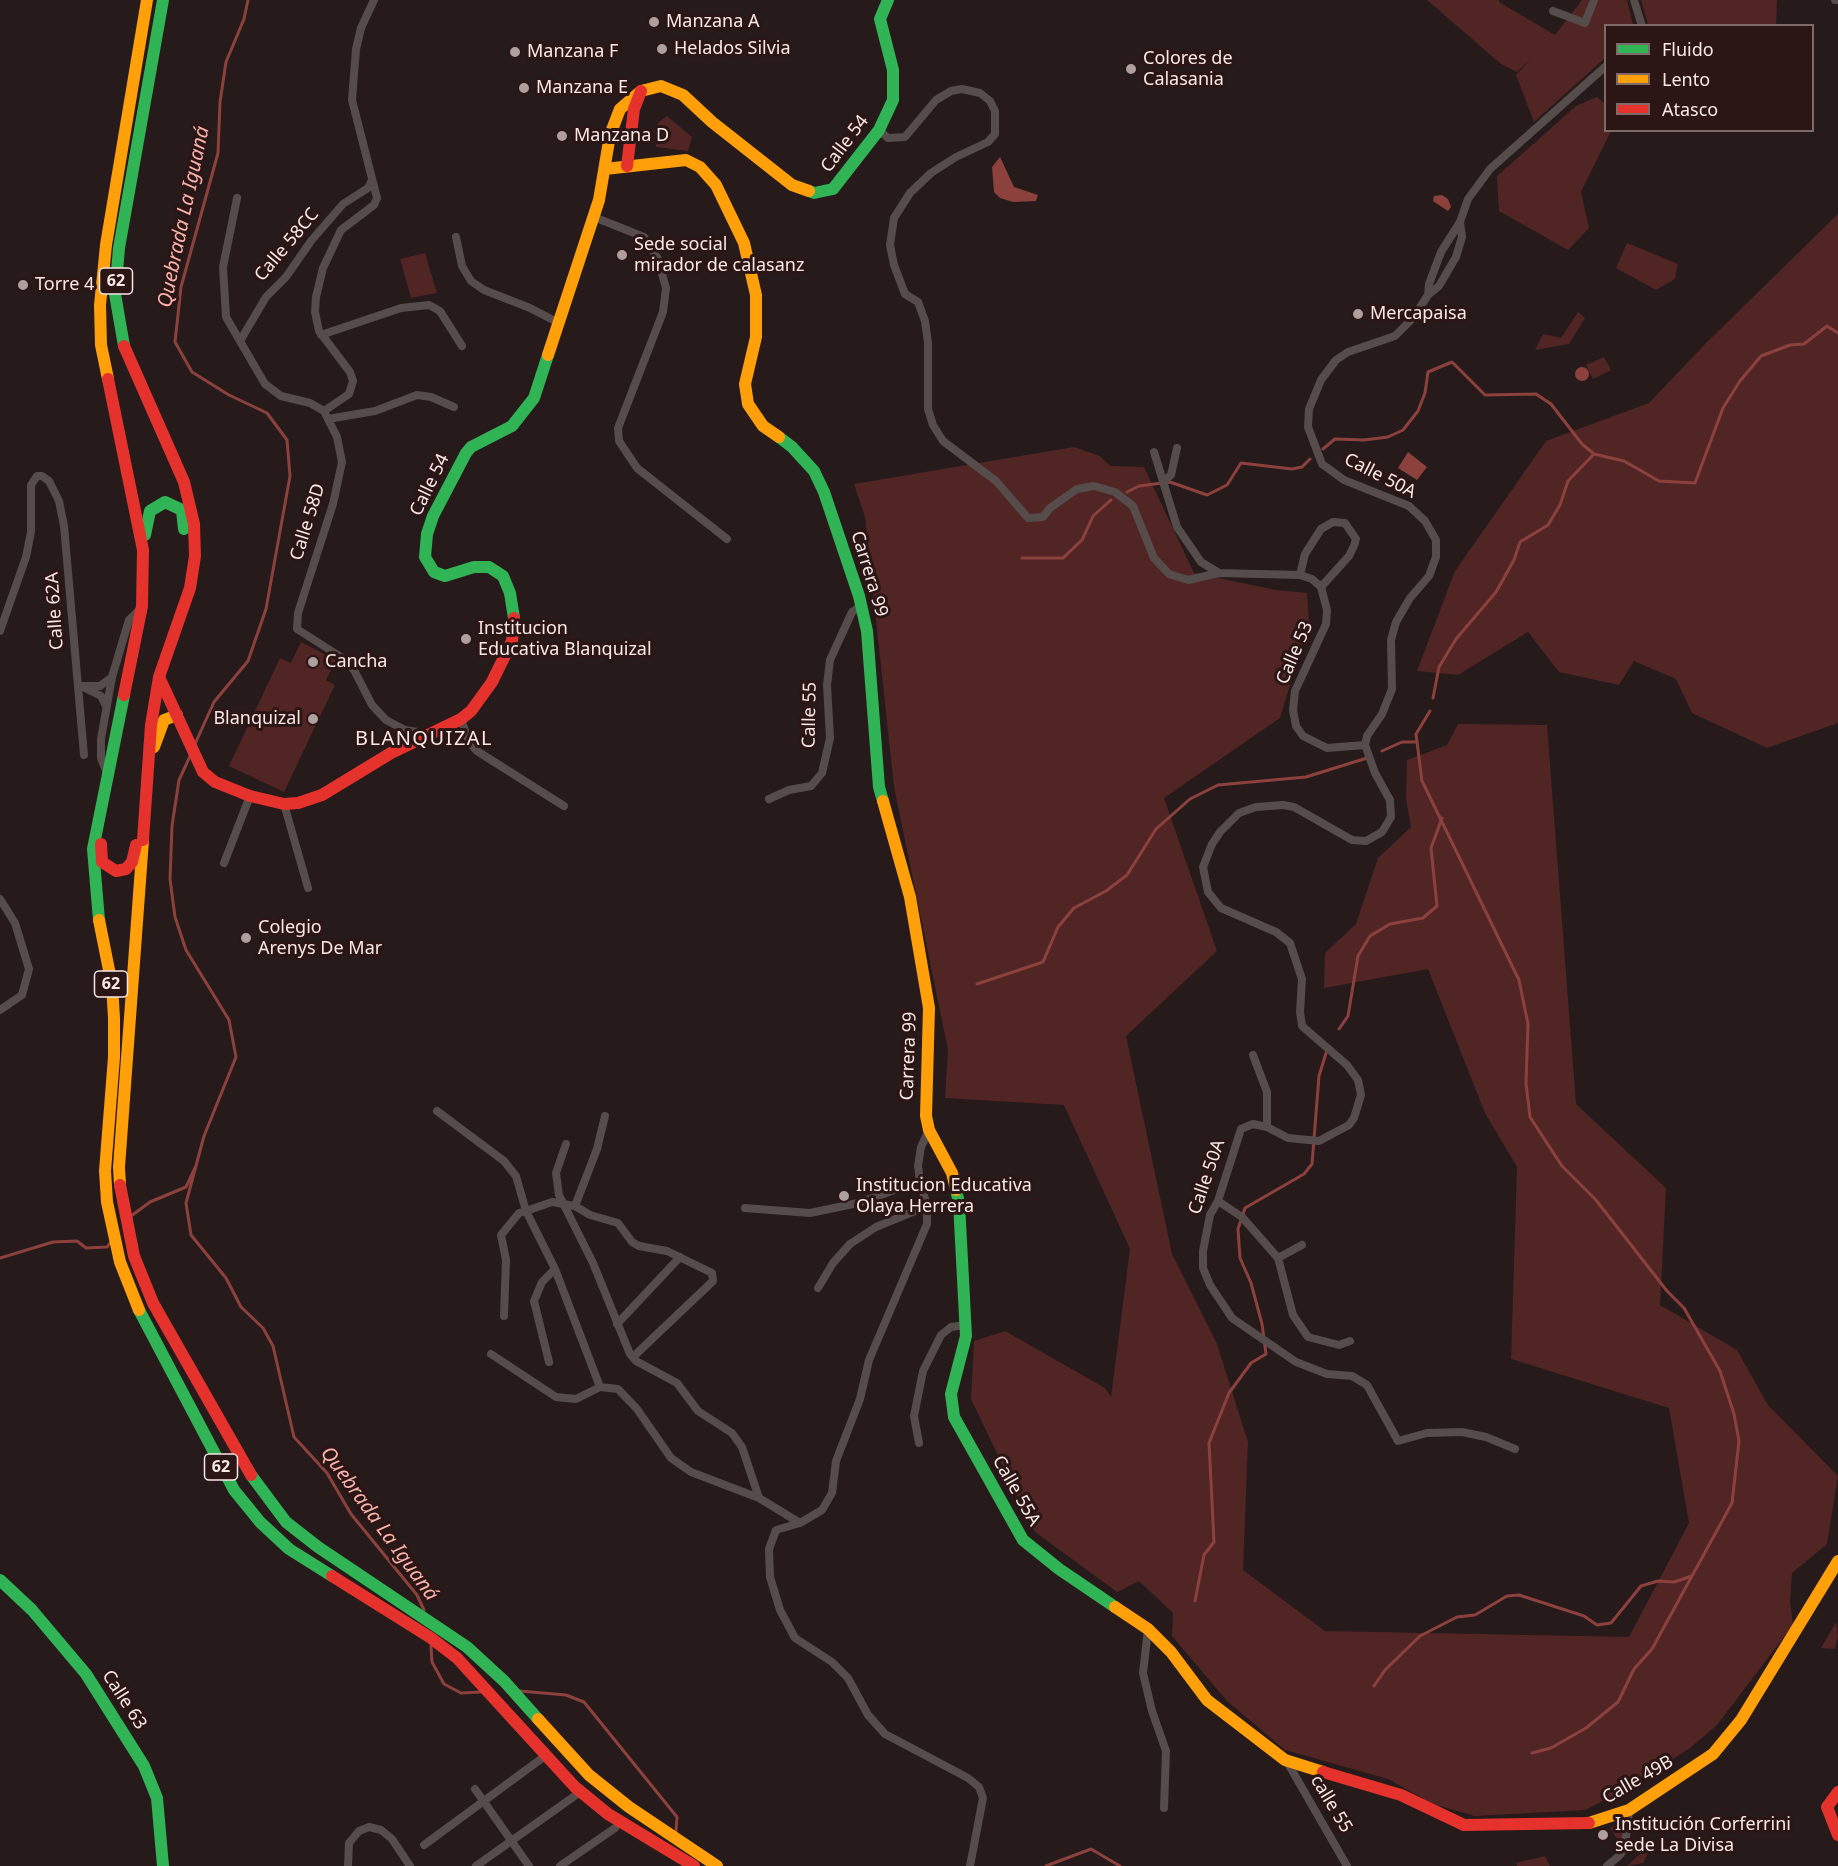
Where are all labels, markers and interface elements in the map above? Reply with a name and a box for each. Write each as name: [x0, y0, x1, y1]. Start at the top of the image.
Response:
place label: Manzana A: [666, 11, 760, 33]
marker: Manzana A: [647, 15, 661, 29]
legend: [1604, 24, 1814, 132]
text: Fluido: [1662, 37, 1714, 61]
place label: Helados Silvia: [674, 38, 791, 60]
place label: Manzana F: [527, 41, 618, 63]
marker: Helados Silvia: [655, 42, 669, 56]
marker: Manzana F: [508, 45, 522, 59]
place label: Colores de Calasania: [1143, 48, 1233, 90]
marker: Colores de Calasania: [1124, 62, 1138, 76]
text: Lento: [1662, 67, 1710, 91]
place label: Manzana E: [536, 77, 628, 99]
marker: Manzana E: [517, 81, 531, 95]
text: Atasco: [1662, 97, 1718, 121]
street label: Calle 54: [816, 111, 874, 177]
water label: Quebrada La Iguaná: [153, 124, 215, 310]
place label: Manzana D: [574, 125, 669, 147]
marker: Manzana D: [555, 129, 569, 143]
street label: Calle 58CC: [250, 204, 324, 286]
place label: Sede social mirador de calasanz: [634, 234, 804, 276]
marker: Sede social mirador de calasanz: [615, 248, 629, 262]
road number: 62: [100, 268, 132, 294]
place label: Torre 4: [35, 274, 94, 296]
marker: Torre 4: [16, 278, 30, 292]
place label: Mercapaisa: [1370, 303, 1467, 325]
marker: Mercapaisa: [1351, 307, 1365, 321]
street label: Calle 50A: [1340, 449, 1420, 503]
street label: Calle 54: [406, 451, 454, 519]
street label: Calle 58D: [286, 481, 330, 563]
street label: Carrera 99: [846, 528, 892, 620]
street label: Calle 62A: [42, 571, 68, 651]
place label: Institucion Educativa Blanquizal: [478, 618, 652, 660]
street label: Calle 53: [1272, 618, 1318, 688]
marker: Institucion Educativa Blanquizal: [459, 632, 473, 646]
place label: Cancha: [325, 651, 387, 673]
marker: Cancha: [306, 655, 320, 669]
street label: Calle 55: [799, 682, 821, 748]
place label: Blanquizal: [213, 708, 301, 730]
marker: Blanquizal: [306, 712, 320, 726]
district label: BLANQUIZAL: [355, 727, 493, 751]
place label: Colegio Arenys De Mar: [258, 917, 382, 960]
marker: Colegio Arenys De Mar: [239, 931, 253, 945]
road number: 62: [94, 971, 128, 997]
street label: Carrera 99: [897, 1011, 921, 1101]
street label: Calle 50A: [1184, 1137, 1230, 1217]
place label: Institucion Educativa Olaya Herrera: [856, 1175, 1032, 1218]
marker: Institucion Educativa Olaya Herrera: [837, 1189, 851, 1203]
water label: Quebrada La Iguaná: [315, 1442, 443, 1606]
street label: Calle 55A: [987, 1452, 1045, 1530]
road number: 62: [204, 1454, 238, 1480]
street label: Calle 63: [97, 1666, 151, 1734]
street label: Calle 49B: [1599, 1751, 1677, 1809]
street label: calle 55: [1305, 1771, 1357, 1837]
place label: Institución Corferrini sede La Divisa: [1615, 1814, 1791, 1856]
marker: Institución Corferrini sede La Divisa: [1596, 1828, 1610, 1842]

